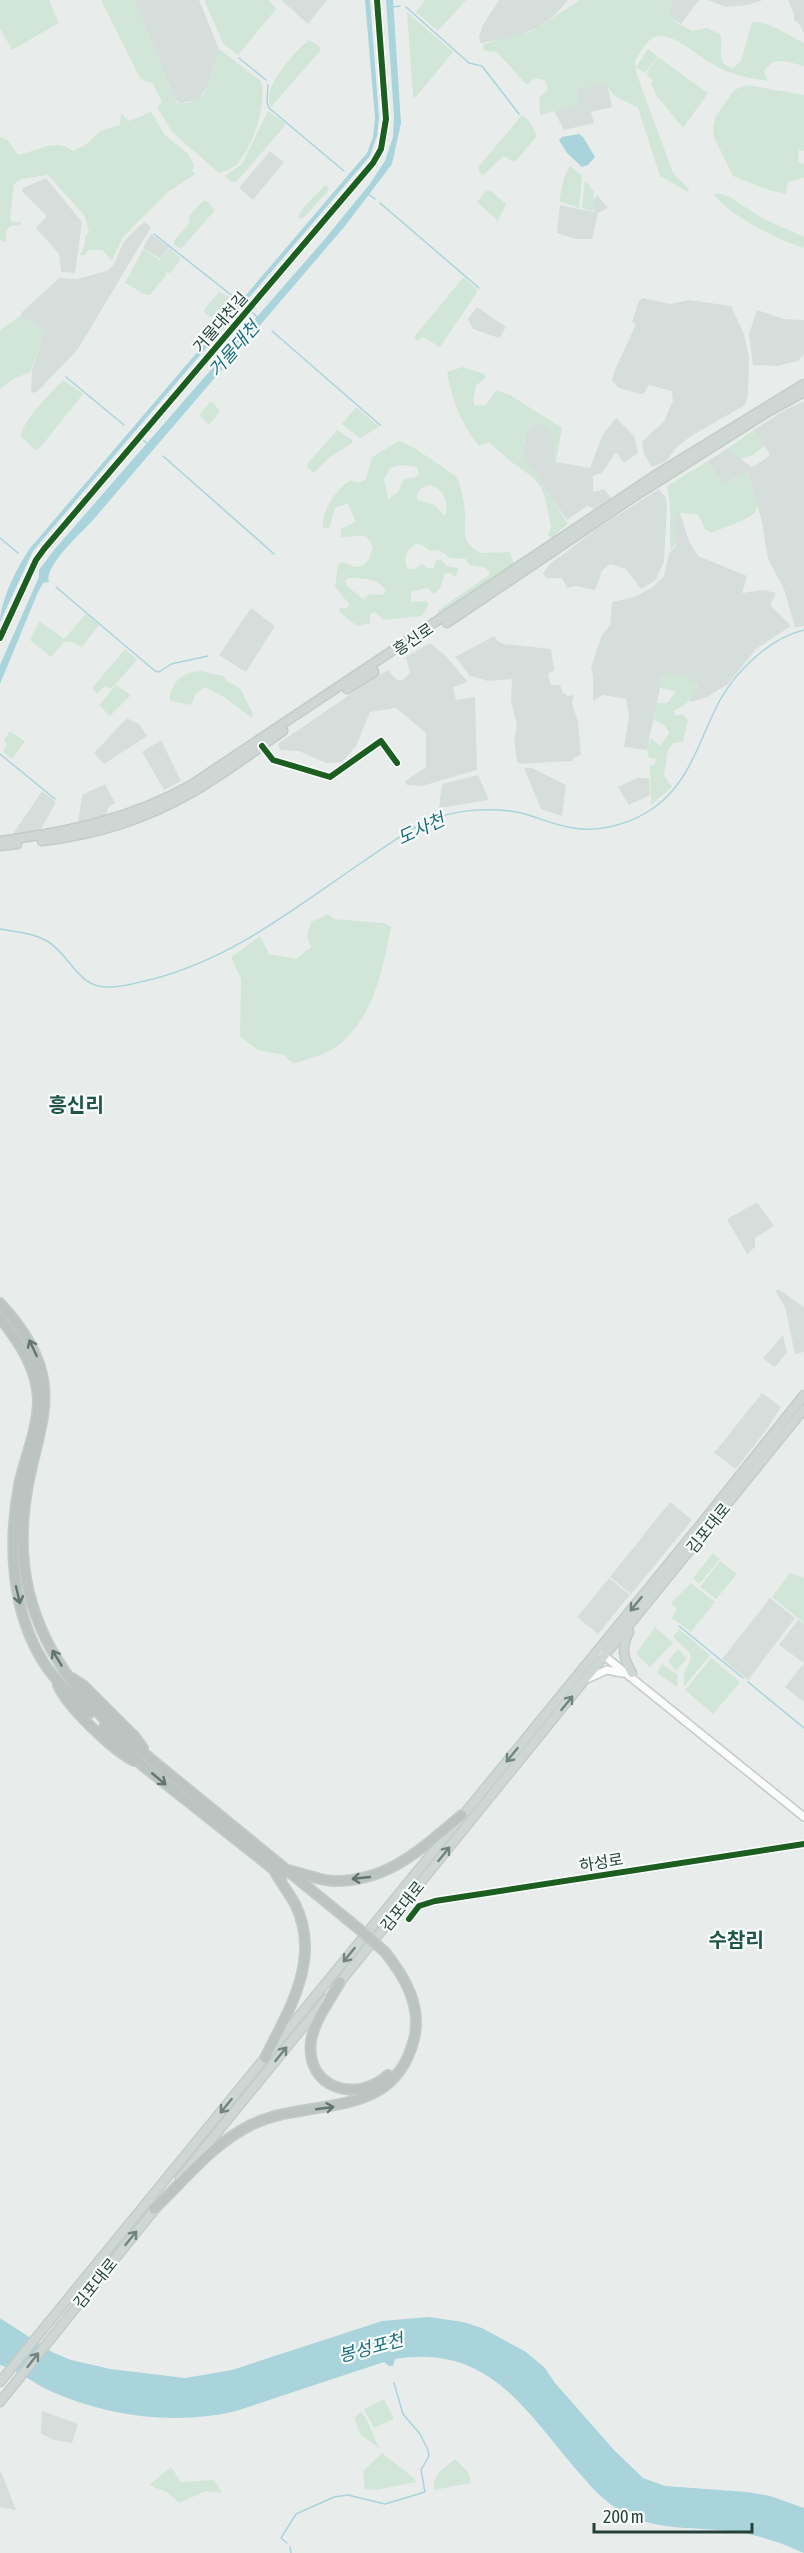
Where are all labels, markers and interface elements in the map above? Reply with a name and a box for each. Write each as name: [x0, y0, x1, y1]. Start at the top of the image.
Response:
street label: 거물대천길: [189, 288, 251, 356]
water label: 거물대천: [204, 317, 264, 381]
street label: 흥신로: [390, 619, 437, 659]
water label: 도사천: [394, 808, 450, 849]
district label: 흥신리: [48, 1093, 104, 1116]
one-way arrow: [26, 1339, 38, 1357]
street label: 김포대로: [682, 1499, 734, 1557]
one-way arrow: [13, 1585, 25, 1604]
one-way arrow: [629, 1596, 642, 1612]
one-way arrow: [50, 1650, 62, 1667]
one-way arrow: [561, 1695, 574, 1711]
one-way arrow: [505, 1747, 519, 1762]
one-way arrow: [151, 1772, 166, 1786]
one-way arrow: [438, 1847, 451, 1863]
street label: 하성로: [578, 1850, 624, 1874]
one-way arrow: [351, 1872, 371, 1883]
street label: 김포대로: [376, 1877, 428, 1935]
district label: 수참리: [708, 1928, 764, 1951]
one-way arrow: [342, 1947, 356, 1962]
one-way arrow: [275, 2046, 288, 2062]
one-way arrow: [220, 2098, 233, 2114]
one-way arrow: [315, 2102, 335, 2113]
one-way arrow: [125, 2230, 138, 2246]
street label: 김포대로: [69, 2254, 121, 2312]
water label: 봉성포천: [336, 2328, 408, 2366]
one-way arrow: [27, 2353, 40, 2369]
scale bar: [594, 2496, 752, 2534]
text: 200 m: [603, 2506, 644, 2527]

